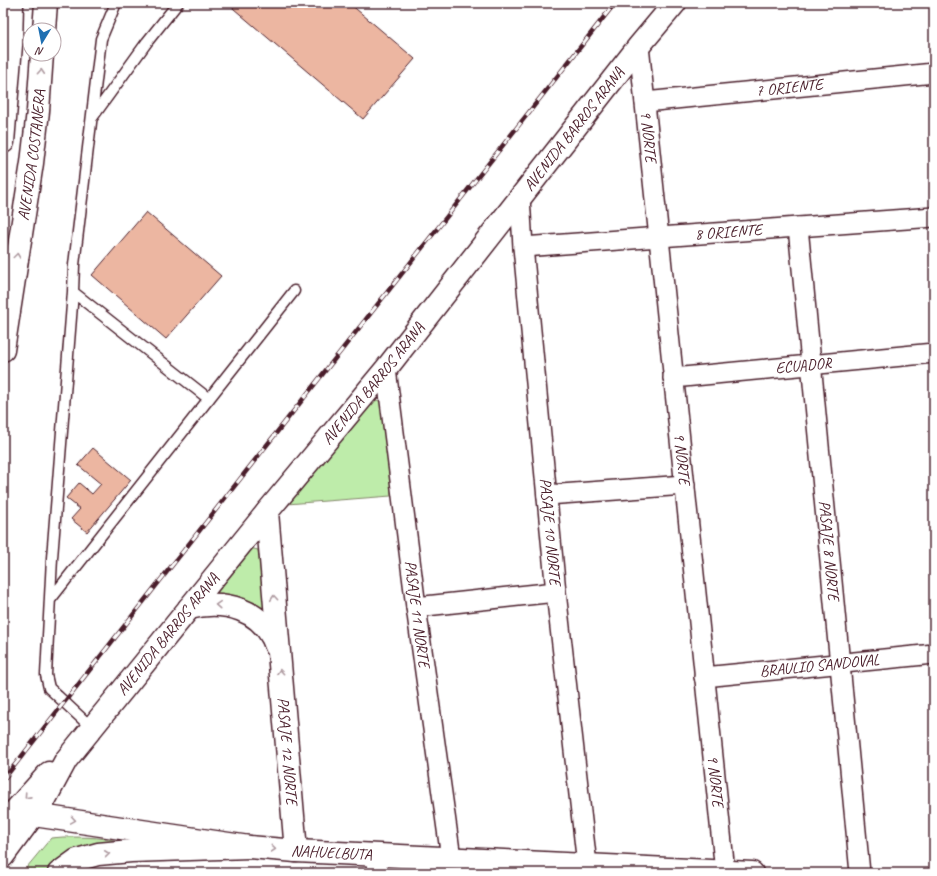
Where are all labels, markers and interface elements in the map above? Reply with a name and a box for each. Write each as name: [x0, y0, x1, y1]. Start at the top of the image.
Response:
north arrow: [22, 22, 62, 62]
text: N: [34, 44, 45, 59]
street label: AVENIDA BARROS ARANA: [519, 62, 629, 195]
one-way arrow: [37, 69, 46, 75]
street label: 7 ORIENTE: [755, 74, 826, 101]
street label: AVENIDA COSTANERA: [13, 88, 50, 222]
street label: 9 NORTE: [636, 109, 661, 166]
street label: 8 ORIENTE: [694, 219, 765, 244]
one-way arrow: [12, 253, 21, 259]
street label: AVENIDA BARROS ARANA: [317, 318, 429, 449]
street label: ECUADOR: [774, 353, 833, 378]
street label: 9 NORTE: [669, 432, 695, 488]
street label: PASAJE 10 NORTE: [535, 477, 566, 588]
street label: PASAJE 8 NORTE: [814, 499, 844, 604]
street label: PASAJE 11 NORTE: [400, 559, 435, 671]
street label: AVENIDA BARROS ARANA: [112, 568, 224, 699]
one-way arrow: [269, 595, 278, 601]
one-way arrow: [215, 600, 221, 609]
street label: BRAULIO SANDOVAL: [759, 650, 880, 681]
one-way arrow: [276, 669, 285, 676]
street label: PASAJE 12 NORTE: [273, 697, 302, 808]
street label: 9 NORTE: [703, 754, 728, 810]
one-way arrow: [25, 792, 32, 799]
one-way arrow: [70, 815, 76, 824]
street label: NAHUELBUTA: [290, 841, 373, 865]
one-way arrow: [270, 844, 276, 853]
one-way arrow: [104, 849, 110, 858]

